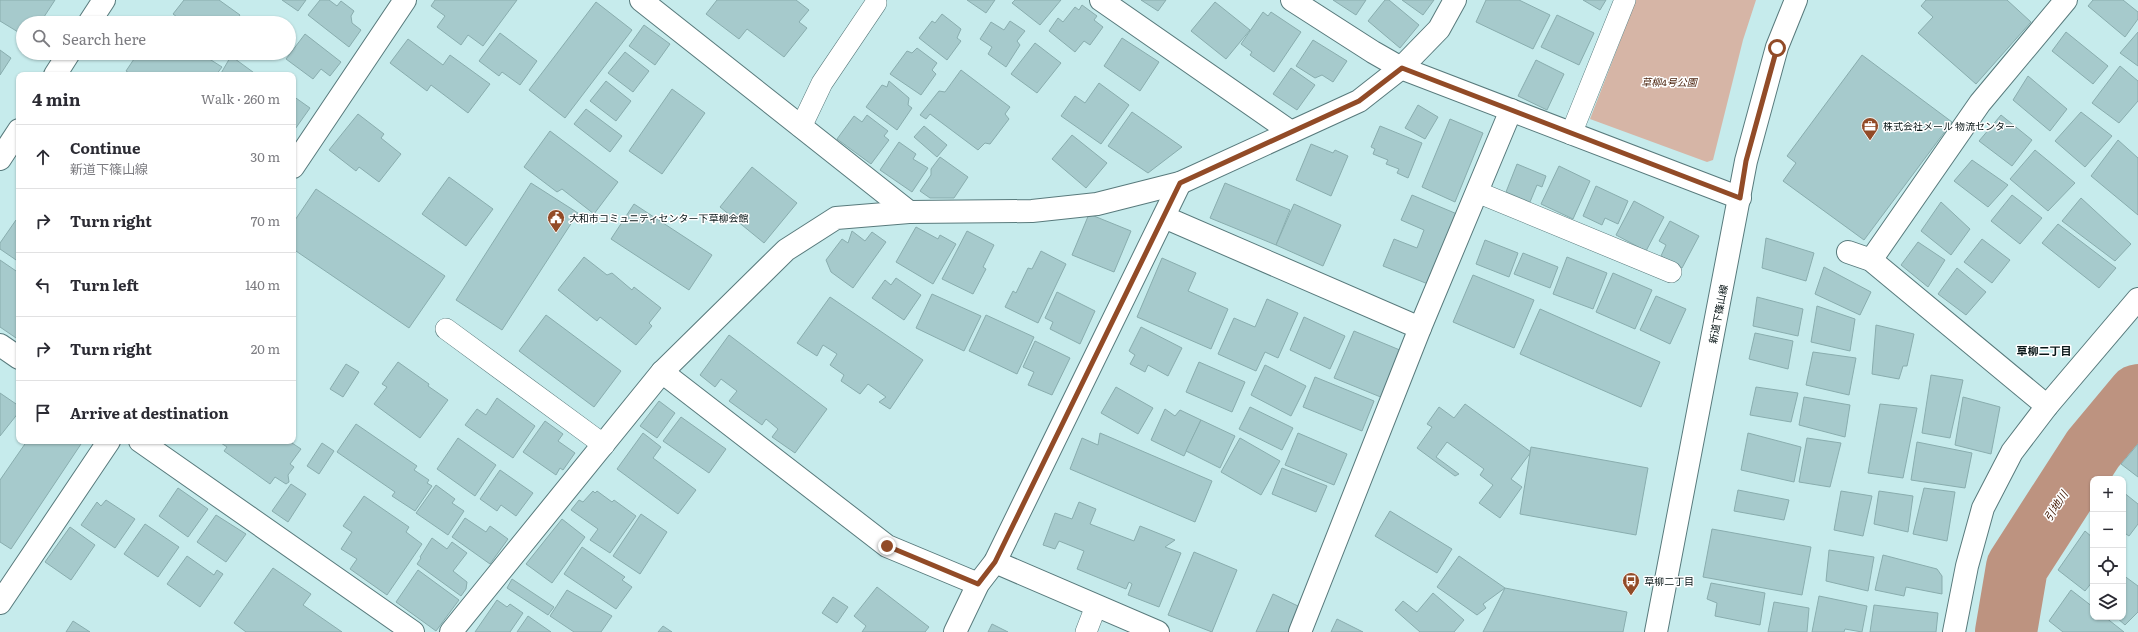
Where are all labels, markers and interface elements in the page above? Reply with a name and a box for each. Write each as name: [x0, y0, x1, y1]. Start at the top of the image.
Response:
search box: [16, 16, 296, 60]
icon: search: [30, 27, 52, 49]
text: Search here: [62, 27, 146, 50]
route start: [1768, 39, 1786, 57]
park label: 草柳4号公園: [1641, 74, 1699, 89]
text: 4 min: [32, 86, 81, 111]
text: Walk · 260 m: [201, 89, 280, 108]
office icon: 株式会社メール 物流センター: [1860, 116, 1880, 141]
place label: 株式会社メール 物流センター: [1883, 118, 2015, 133]
text: Continue: [70, 136, 140, 159]
icon: ahead: [32, 146, 54, 168]
text: 30 m: [250, 147, 280, 166]
text: 新道下篠山線: [70, 159, 148, 178]
public building icon: 大和市コミュニティセンター下草柳会館: [546, 208, 566, 233]
text: Turn right: [70, 209, 152, 232]
icon: right: [32, 210, 54, 232]
place label: 大和市コミュニティセンター下草柳会館: [569, 210, 748, 225]
text: 70 m: [251, 211, 280, 230]
text: Turn left: [70, 273, 139, 296]
icon: left: [32, 274, 54, 296]
text: 140 m: [245, 275, 280, 294]
street label: 新道下篠山線: [1704, 283, 1731, 345]
text: Turn right: [70, 337, 152, 360]
icon: right: [32, 338, 54, 360]
text: 20 m: [251, 339, 280, 358]
district label: 草柳二丁目: [2017, 342, 2072, 358]
text: Arrive at destination: [70, 401, 229, 424]
icon: arrive: [32, 402, 54, 424]
map controls: [2090, 476, 2126, 620]
button: +: [2090, 476, 2126, 512]
water label: 引地川: [2039, 486, 2071, 524]
button: −: [2090, 512, 2126, 548]
route end: [878, 537, 896, 555]
button: locate: [2090, 548, 2126, 584]
bus stop icon: 草柳二丁目: [1621, 571, 1641, 596]
place label: 草柳二丁目: [1644, 573, 1694, 588]
button: layers: [2090, 584, 2126, 620]

